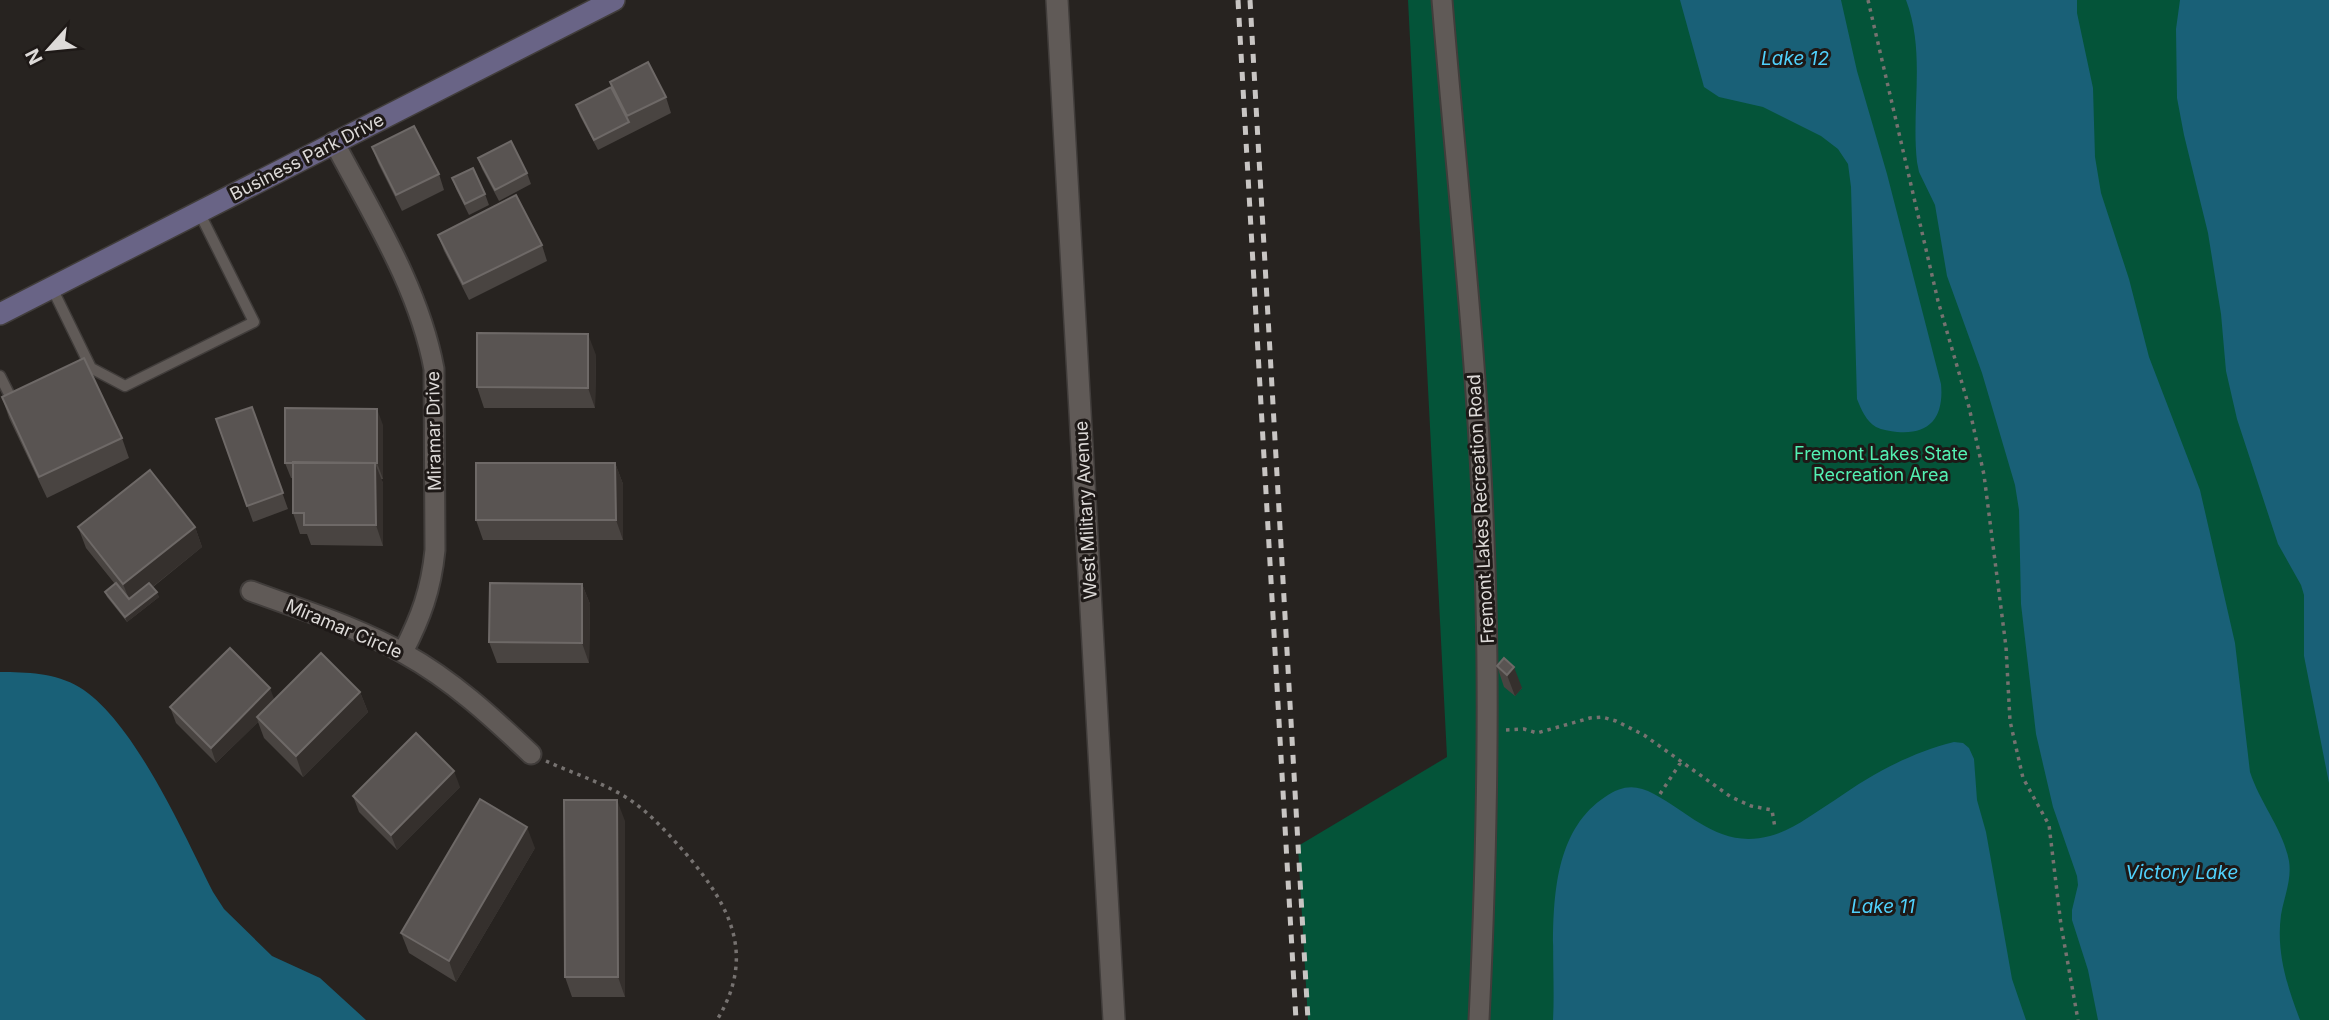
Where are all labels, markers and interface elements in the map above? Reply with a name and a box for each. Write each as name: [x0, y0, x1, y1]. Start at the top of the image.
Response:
north arrow: [14, 14, 84, 84]
text: N: [21, 45, 48, 68]
water label: Lake 12: [1761, 47, 1829, 70]
street label: Business Park Drive: [226, 109, 387, 204]
street label: Miramar Drive: [422, 371, 445, 491]
street label: Fremont Lakes Recreation Road: [1463, 374, 1498, 644]
street label: West Military Avenue: [1070, 420, 1101, 600]
park label: Fremont Lakes State Recreation Area: [1794, 443, 1968, 485]
street label: Miramar Circle: [283, 595, 406, 662]
water label: Victory Lake: [2126, 861, 2238, 884]
water label: Lake 11: [1851, 895, 1915, 918]

